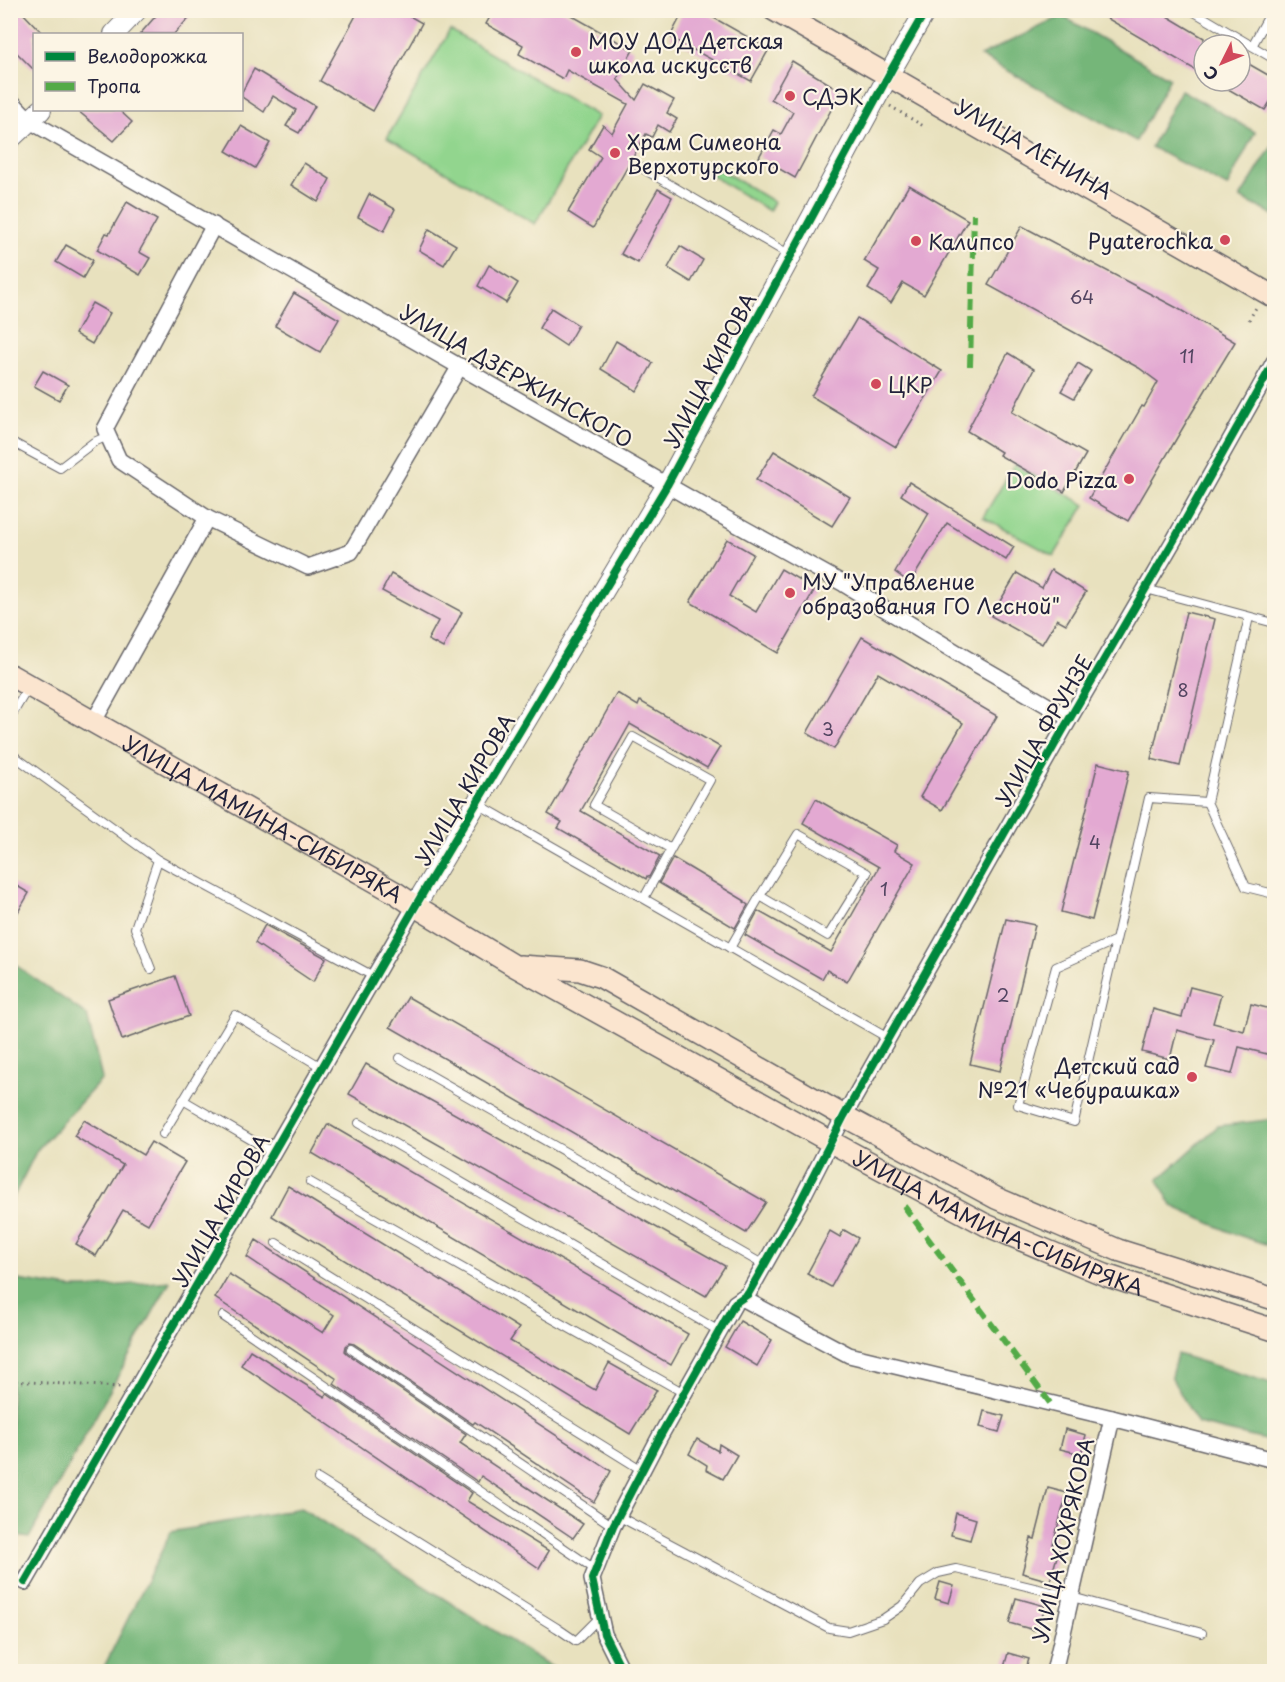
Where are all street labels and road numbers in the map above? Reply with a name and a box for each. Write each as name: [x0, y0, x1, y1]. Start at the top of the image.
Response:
street label: УЛИЦА ЛЕНИНА: [949, 90, 1119, 206]
street label: УЛИЦА КИРОВА: [655, 287, 763, 453]
street label: УЛИЦА ДЗЕРЖИНСКОГО: [395, 295, 639, 455]
street label: УЛИЦА ФРУНЗЕ: [986, 648, 1100, 812]
street label: УЛИЦА КИРОВА: [406, 707, 522, 871]
street label: УЛИЦА МАМИНА-СИБИРЯКА: [118, 726, 409, 910]
street label: УЛИЦА КИРОВА: [163, 1128, 277, 1292]
street label: УЛИЦА МАМИНА-СИБИРЯКА: [848, 1141, 1148, 1303]
street label: УЛИЦА ХОХРЯКОВА: [1023, 1434, 1101, 1646]

